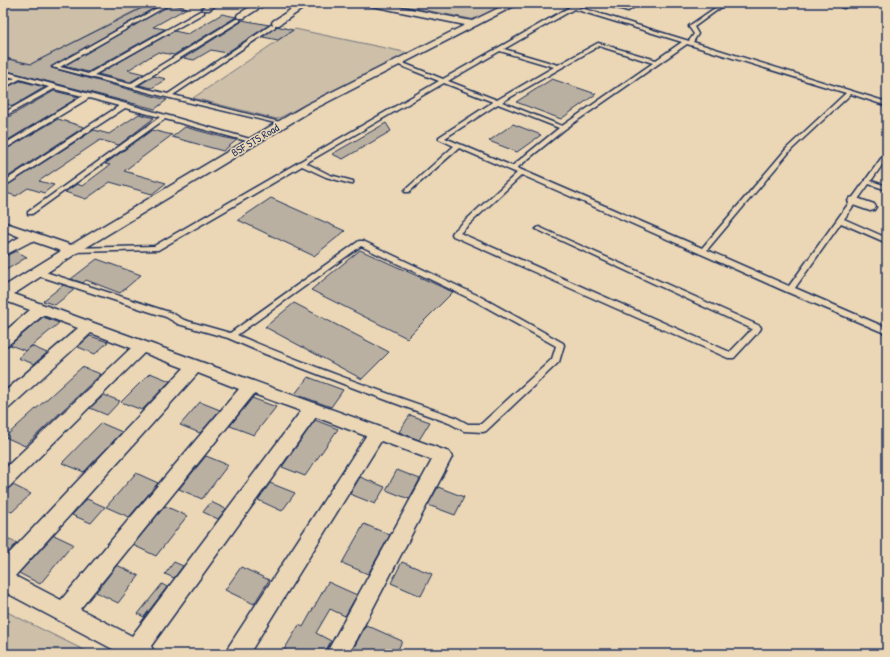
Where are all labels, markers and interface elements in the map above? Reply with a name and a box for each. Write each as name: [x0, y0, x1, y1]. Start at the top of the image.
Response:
street label: BSF STS Road: [229, 120, 282, 160]

